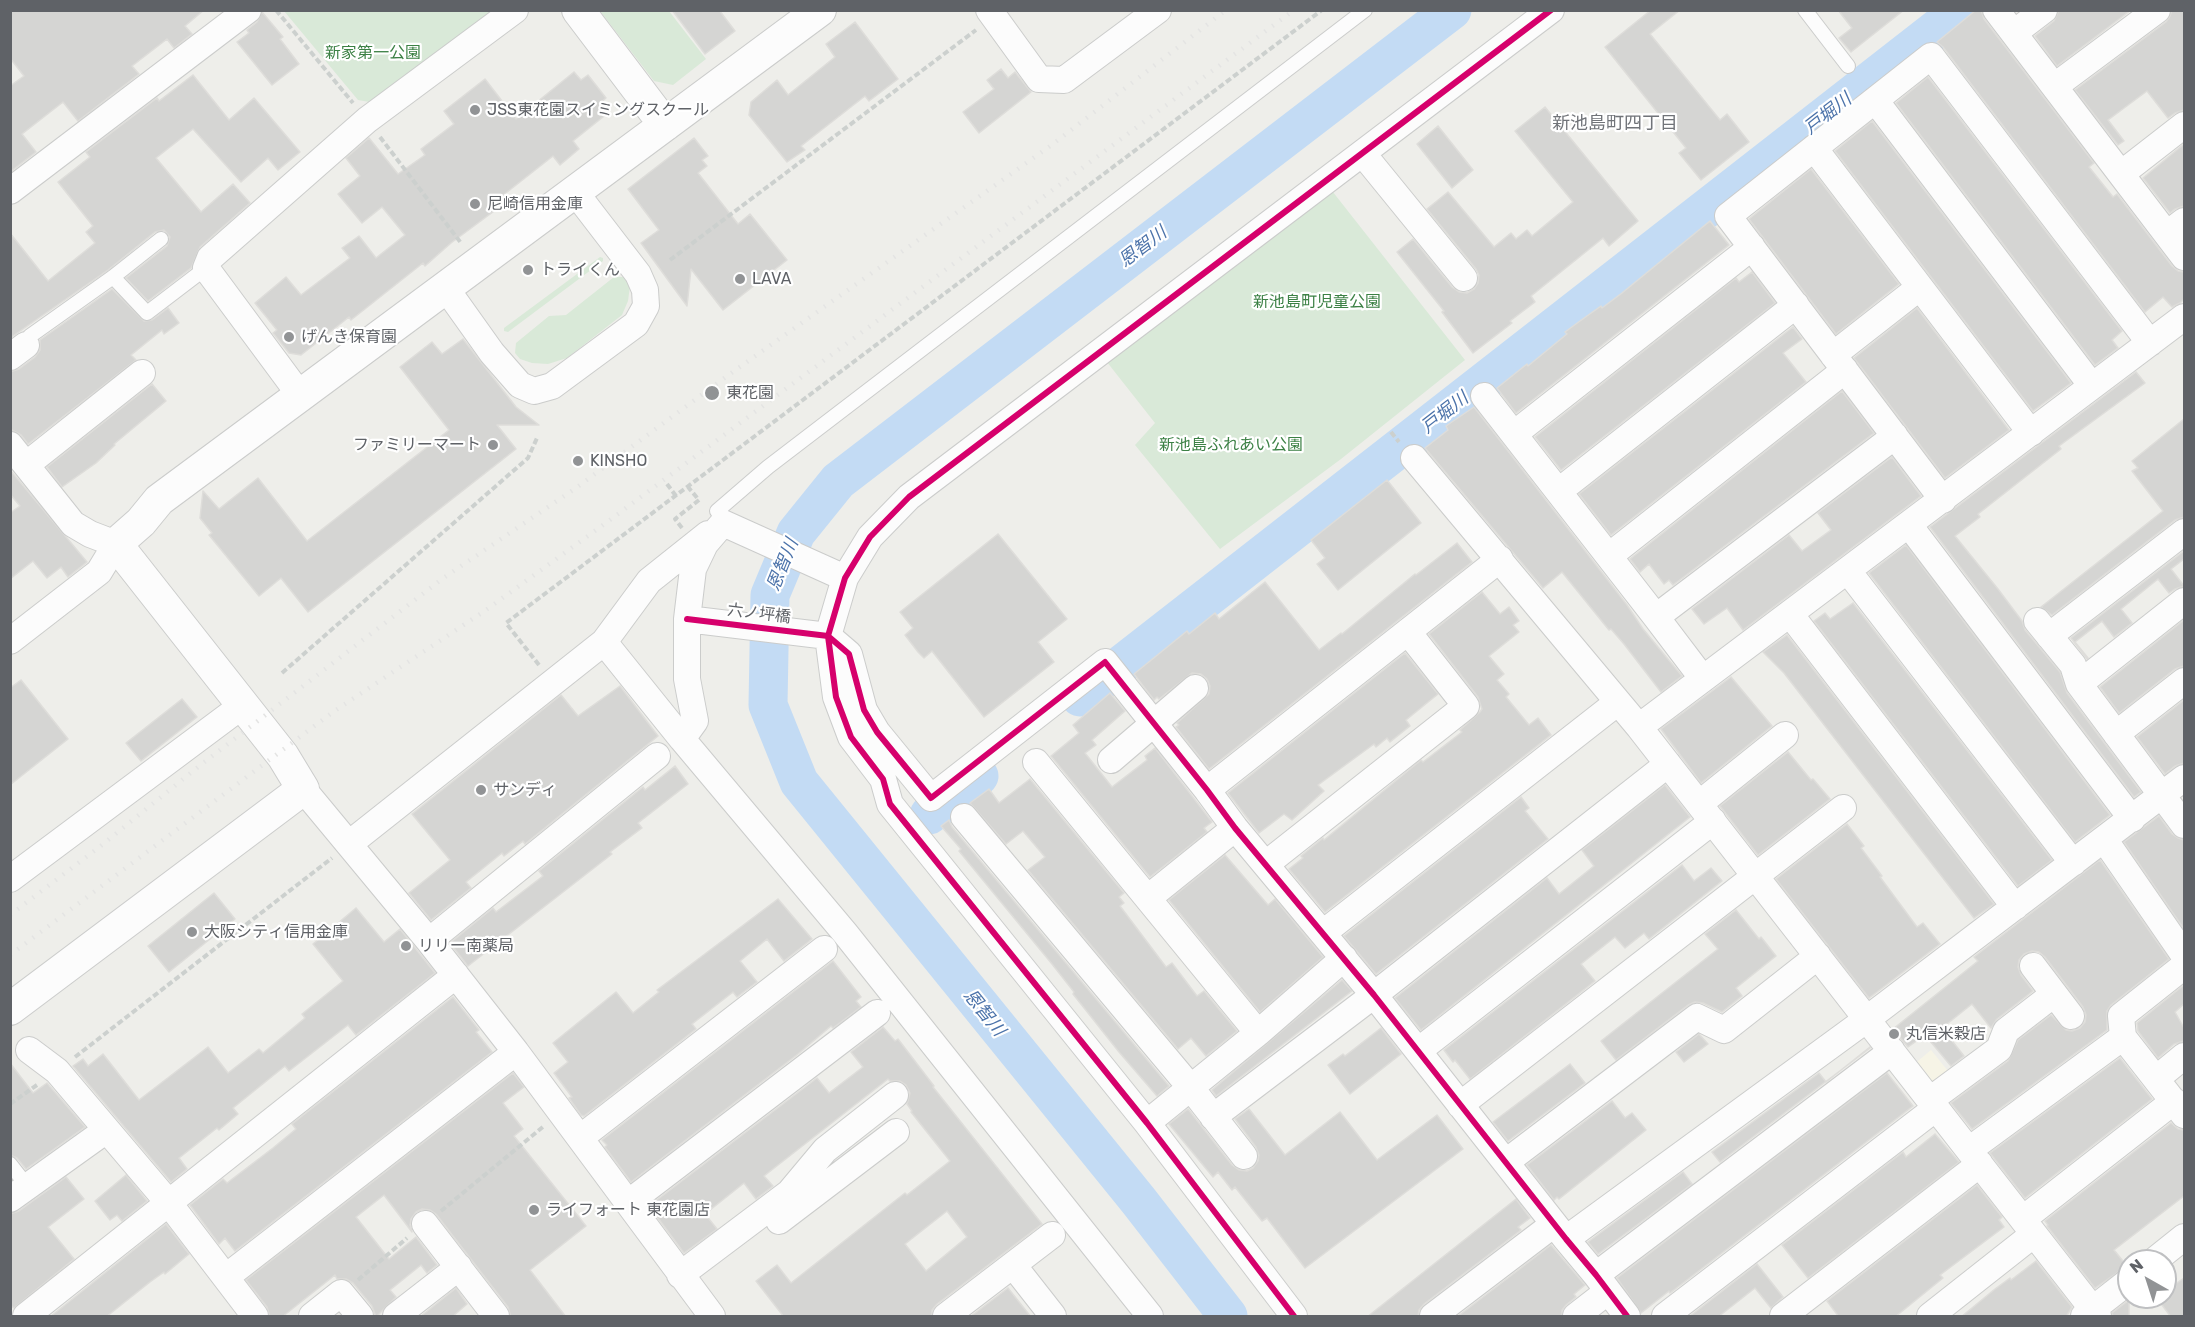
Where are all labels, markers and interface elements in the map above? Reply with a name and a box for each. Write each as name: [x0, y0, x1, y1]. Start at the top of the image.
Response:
park label: 新家第一公園: [325, 43, 421, 63]
water label: 戸堀川: [1800, 89, 1856, 139]
place label: JSS東花園スイミングスクール: [487, 100, 709, 120]
marker: JSS東花園スイミングスクール: [468, 103, 482, 117]
district label: 新池島町四丁目: [1552, 113, 1678, 135]
place label: 尼崎信用金庫: [487, 194, 583, 214]
marker: 尼崎信用金庫: [468, 197, 482, 211]
water label: 恩智川: [1115, 222, 1171, 272]
place label: トライくん: [540, 260, 620, 280]
marker: トライくん: [521, 263, 535, 277]
place label: LAVA: [752, 269, 791, 289]
marker: LAVA: [733, 272, 747, 286]
park label: 新池島町児童公園: [1253, 292, 1381, 312]
place label: げんき保育園: [301, 327, 397, 347]
marker: げんき保育園: [282, 330, 296, 344]
place label: 東花園: [726, 383, 774, 403]
marker: 東花園: [703, 384, 721, 402]
water label: 戸堀川: [1417, 388, 1473, 438]
place label: ファミリーマート: [353, 435, 481, 455]
park label: 新池島ふれあい公園: [1159, 435, 1303, 455]
marker: ファミリーマート: [486, 438, 500, 452]
place label: KINSHO: [590, 451, 647, 471]
marker: KINSHO: [571, 454, 585, 468]
water label: 恩智川: [763, 536, 803, 594]
street label: 六ノ坪橋: [726, 601, 792, 627]
place label: サンディ: [493, 780, 557, 800]
marker: サンディ: [474, 783, 488, 797]
place label: 大阪シティ信用金庫: [204, 922, 348, 942]
marker: 大阪シティ信用金庫: [185, 925, 199, 939]
place label: リリー南薬局: [418, 936, 514, 956]
marker: リリー南薬局: [399, 939, 413, 953]
water label: 恩智川: [959, 985, 1009, 1041]
place label: 丸信米穀店: [1906, 1024, 1986, 1044]
marker: 丸信米穀店: [1887, 1027, 1901, 1041]
place label: ライフォート 東花園店: [546, 1200, 710, 1220]
marker: ライフォート 東花園店: [527, 1203, 541, 1217]
north arrow: [2117, 1249, 2177, 1309]
text: N: [2126, 1255, 2147, 1277]

